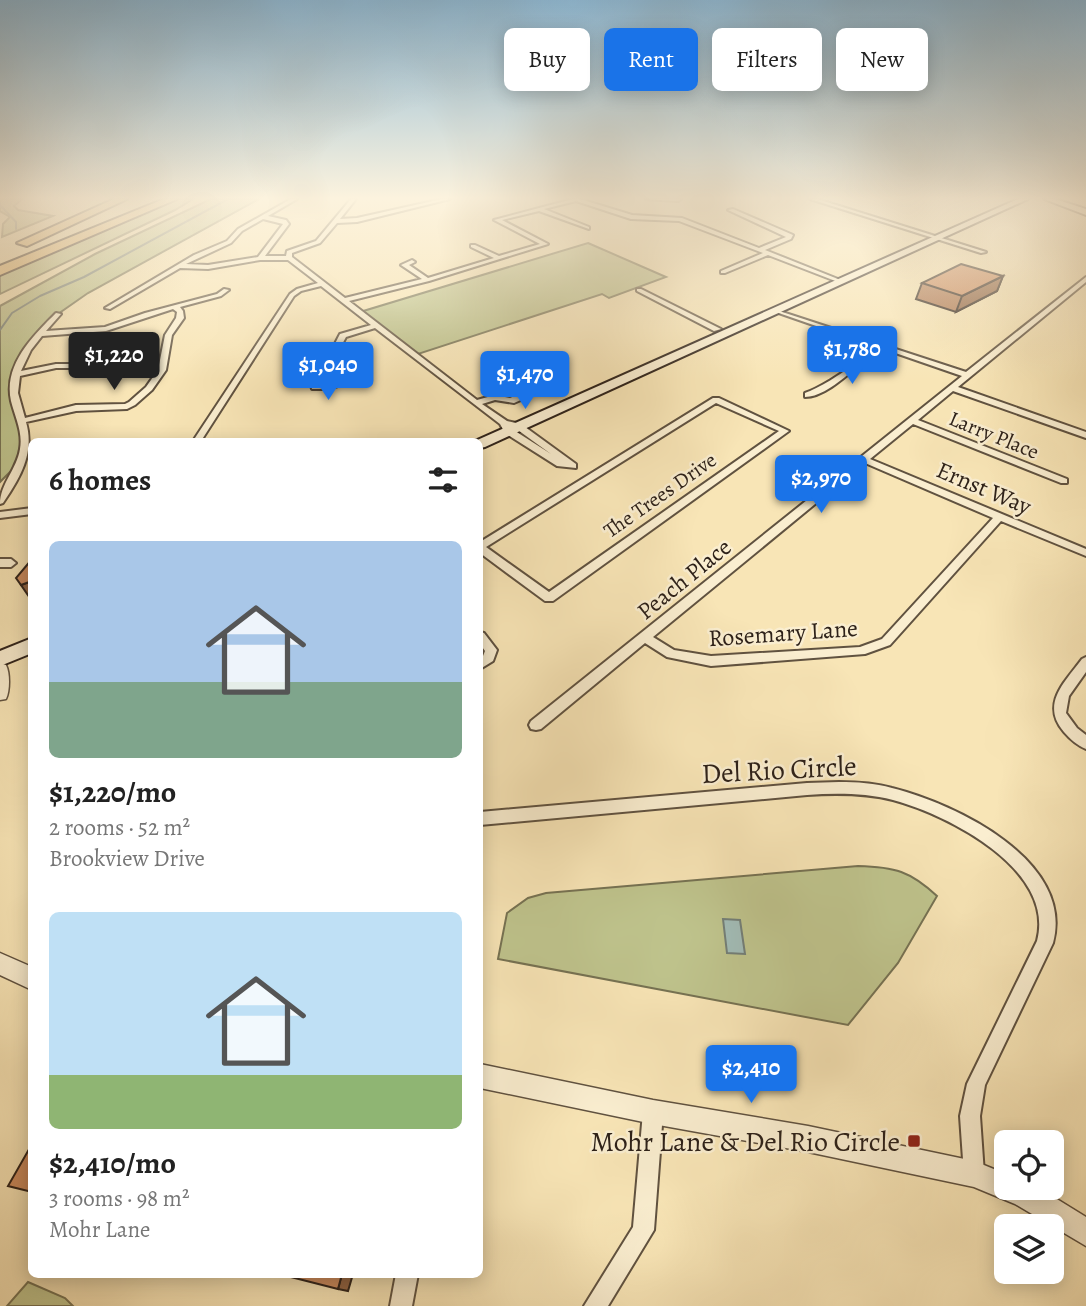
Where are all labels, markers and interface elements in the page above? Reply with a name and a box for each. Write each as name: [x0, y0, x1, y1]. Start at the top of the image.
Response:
chip: Buy: [504, 28, 590, 91]
chip: Rent: [604, 28, 698, 91]
chip: Filters: [712, 28, 822, 91]
chip: New: [836, 28, 928, 91]
pin: $1,780: [795, 326, 909, 386]
pin: $1,220: [57, 332, 171, 392]
text: $1,780: [823, 333, 881, 364]
text: $1,220: [85, 339, 143, 370]
pin: $1,040: [271, 342, 385, 402]
text: $1,040: [298, 349, 358, 380]
pin: $1,470: [468, 352, 582, 411]
text: $1,470: [496, 358, 554, 389]
street label: Larry Place: [945, 404, 1043, 466]
street label: The Trees Drive: [598, 446, 722, 544]
street label: Ernst Way: [932, 454, 1037, 522]
pin: $2,970: [764, 456, 878, 515]
text: 6 homes: [49, 460, 151, 500]
icon: filters: [424, 461, 462, 499]
text: $2,970: [791, 462, 851, 493]
street label: Peach Place: [630, 531, 738, 627]
icon: home: [193, 587, 319, 713]
street label: Rosemary Lane: [707, 612, 859, 654]
street label: Del Rio Circle: [700, 747, 858, 793]
text: $1,220/mo: [49, 772, 176, 812]
text: 2 rooms · 52 m²: [49, 812, 190, 843]
text: Brookview Drive: [49, 843, 205, 874]
icon: home: [193, 958, 319, 1084]
pin: $2,410: [694, 1046, 808, 1105]
text: $2,410: [722, 1052, 780, 1083]
place label: Mohr Lane & Del Rio Circle: [590, 1123, 900, 1161]
map controls: [994, 1130, 1064, 1284]
button: locate: [994, 1130, 1064, 1200]
marker: Mohr Lane & Del Rio Circle: [906, 1133, 922, 1149]
text: $2,410/mo: [49, 1143, 176, 1183]
text: 3 rooms · 98 m²: [49, 1183, 190, 1214]
text: Mohr Lane: [49, 1214, 150, 1245]
button: layers: [994, 1214, 1064, 1284]

